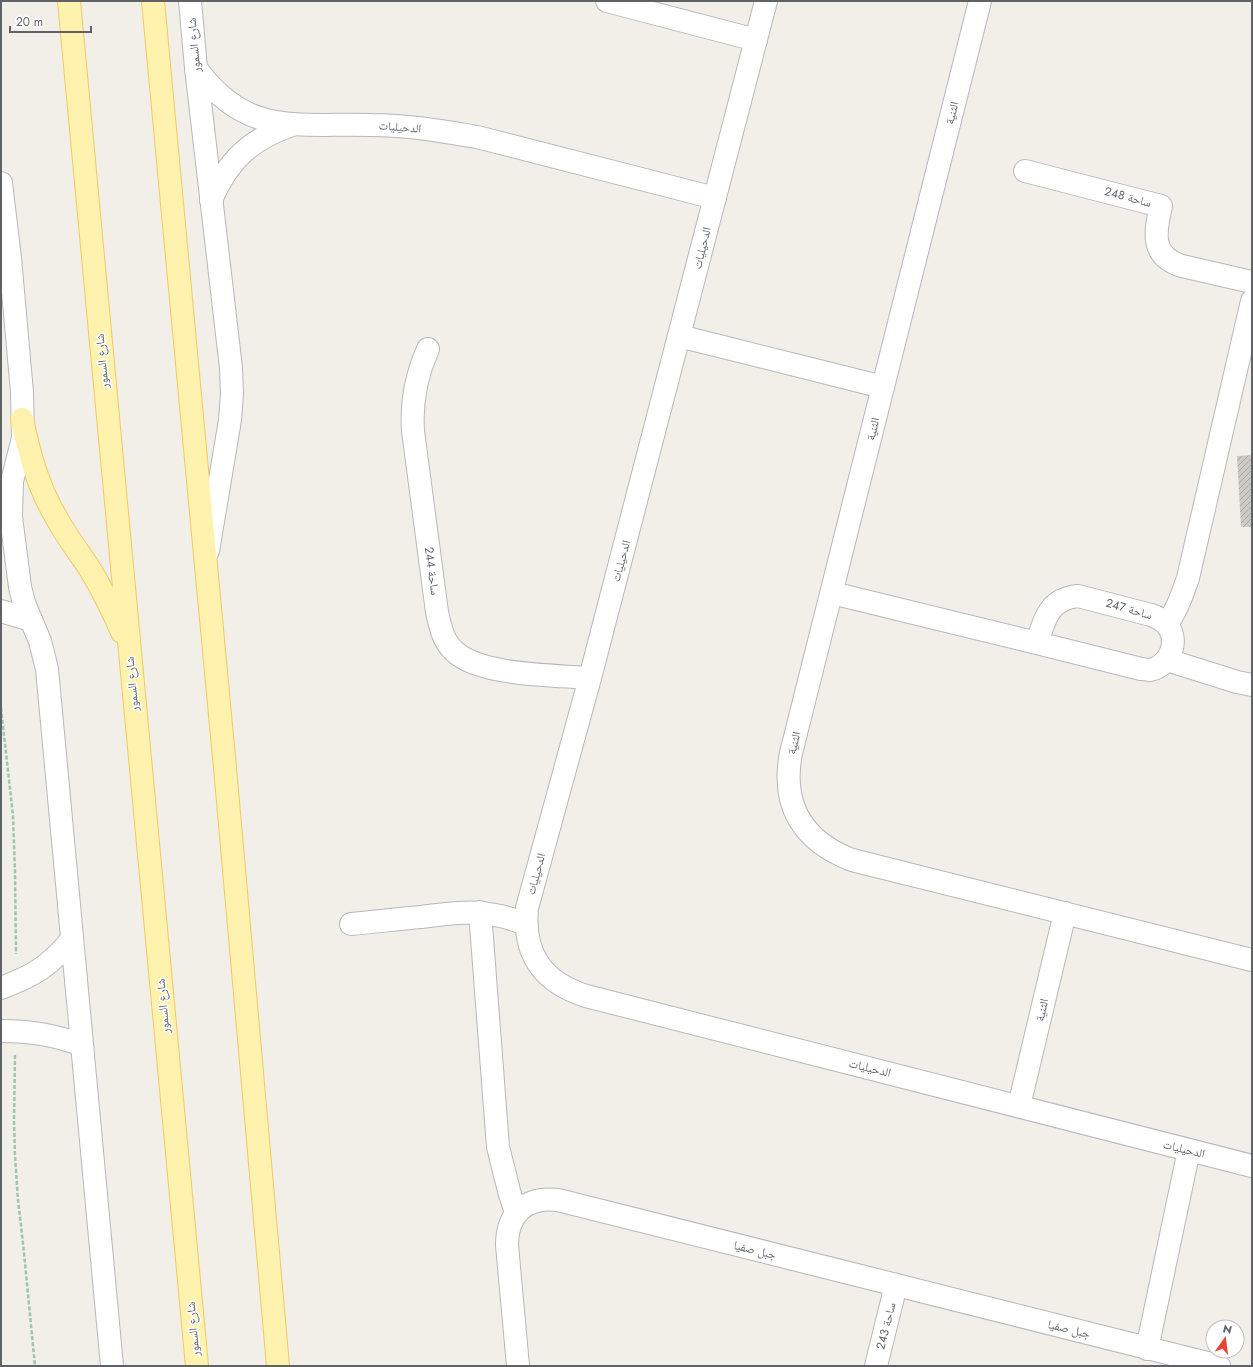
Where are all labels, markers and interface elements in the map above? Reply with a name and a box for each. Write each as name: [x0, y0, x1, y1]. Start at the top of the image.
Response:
scale bar: [10, 8, 91, 34]
text: 20 m: [16, 13, 43, 31]
street label: شارع السمور: [183, 17, 205, 74]
street label: الثنية: [940, 100, 964, 126]
street label: الدحيليات: [378, 116, 422, 138]
street label: ساحة 248: [1102, 182, 1154, 212]
street label: الدحيليات: [688, 225, 716, 271]
street label: شارع السمور: [91, 333, 113, 390]
street label: الثنية: [861, 416, 885, 442]
street label: الدحيليات: [607, 538, 635, 584]
street label: ساحة 244: [420, 546, 444, 596]
street label: ساحة 247: [1104, 594, 1155, 624]
street label: شارع السمور: [121, 656, 143, 713]
street label: الثنية: [782, 730, 806, 756]
street label: الدحيليات: [522, 851, 550, 897]
street label: شارع السمور: [152, 978, 174, 1035]
street label: الثنية: [1031, 997, 1053, 1023]
street label: الدحيليات: [847, 1054, 893, 1082]
street label: الدحيليات: [1161, 1135, 1207, 1163]
street label: جبل صفيا: [732, 1236, 779, 1264]
street label: ساحة 243: [871, 1300, 901, 1351]
street label: شارع السمور: [182, 1301, 204, 1358]
street label: جبل صفيا: [1046, 1315, 1093, 1343]
north arrow: [1205, 1319, 1245, 1359]
text: N: [1221, 1320, 1234, 1338]

